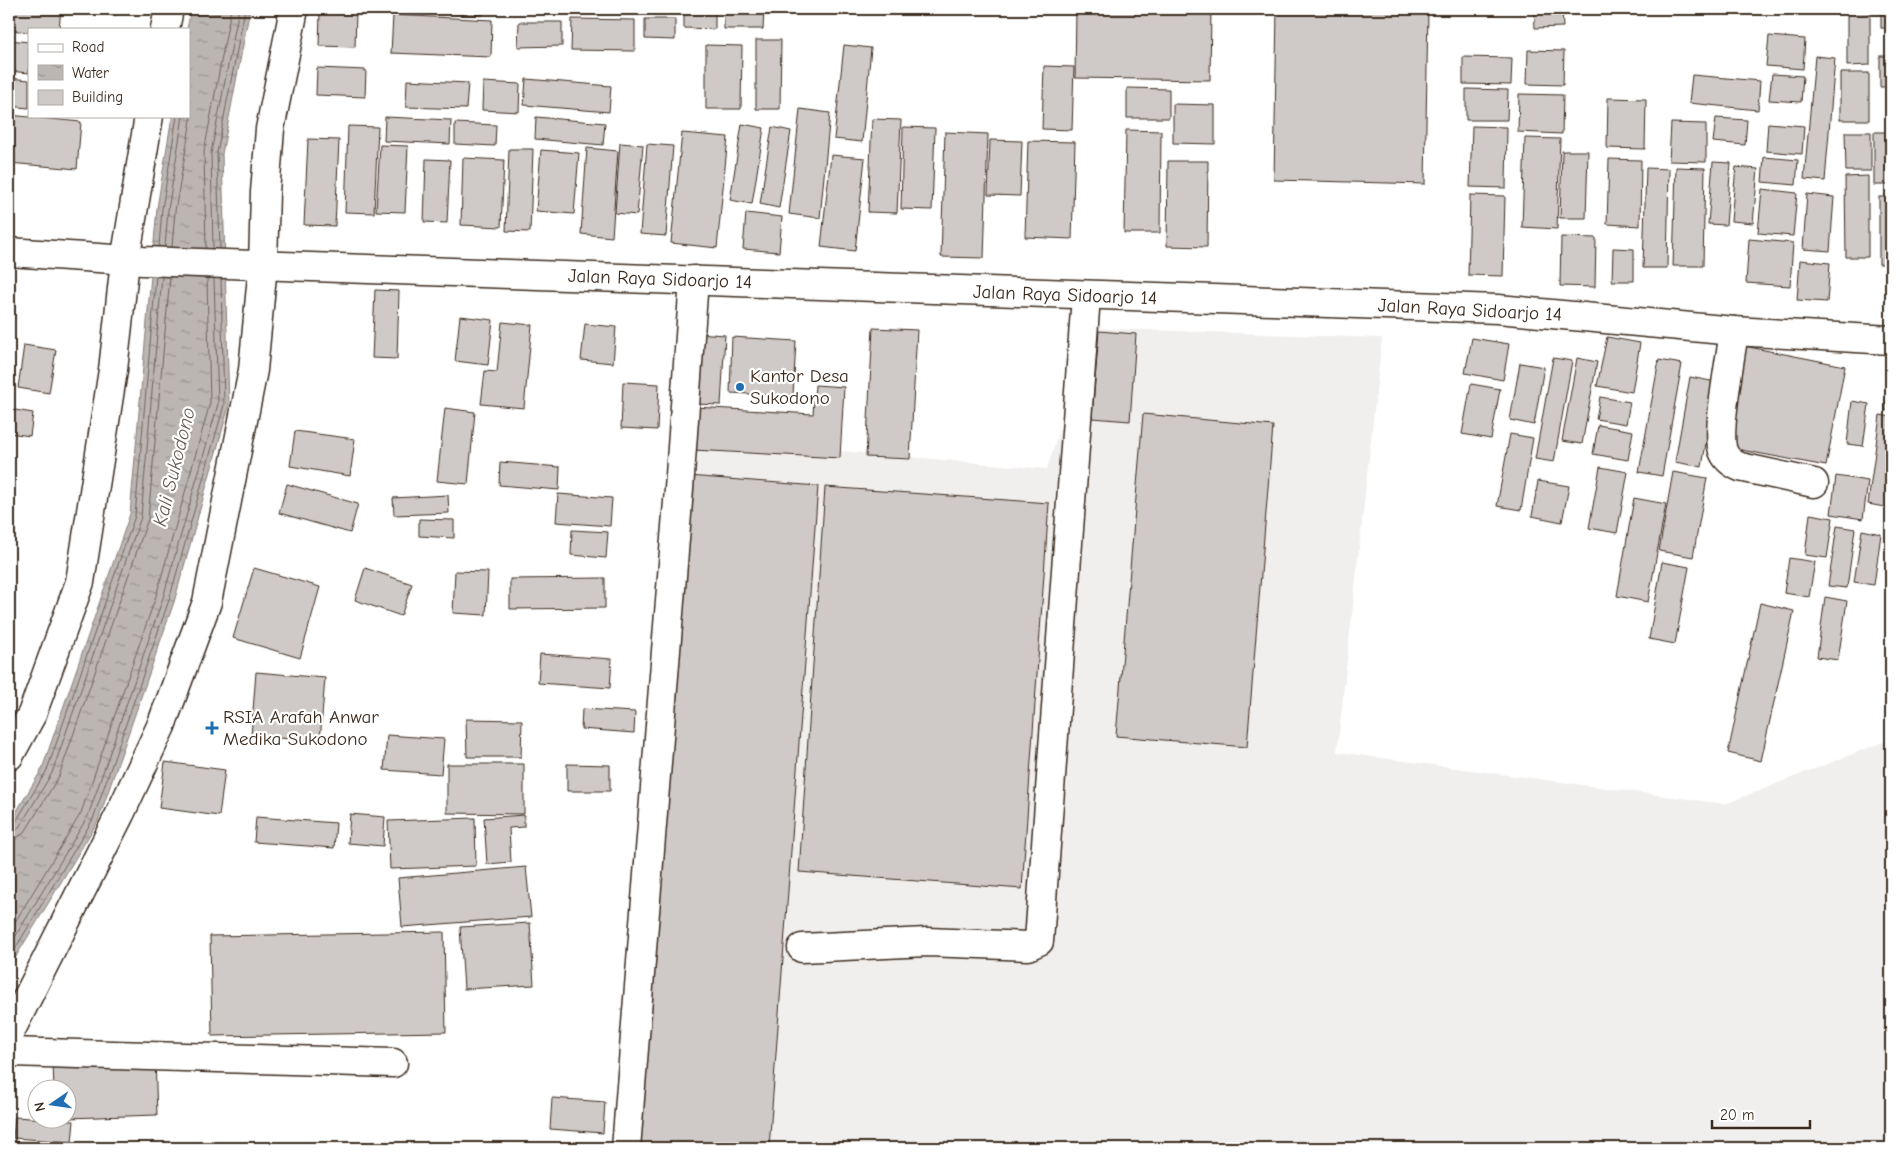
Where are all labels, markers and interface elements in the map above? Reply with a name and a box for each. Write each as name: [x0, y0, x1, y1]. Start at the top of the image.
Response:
legend: [28, 28, 190, 118]
text: Road: [72, 38, 104, 56]
text: Water: [72, 64, 109, 82]
text: Building: [72, 88, 123, 106]
street label: Jalan Raya Sidoarjo 14: [567, 265, 753, 293]
street label: Jalan Raya Sidoarjo 14: [972, 281, 1158, 309]
street label: Jalan Raya Sidoarjo 14: [1377, 294, 1563, 326]
place label: Kantor Desa Sukodono: [750, 365, 849, 409]
marker: Kantor Desa Sukodono: [734, 381, 746, 393]
water label: Kali Sukodono: [148, 405, 200, 529]
place label: RSIA Arafah Anwar Medika Sukodono: [223, 706, 379, 750]
marker: RSIA Arafah Anwar Medika Sukodono: [205, 721, 219, 735]
north arrow: [28, 1080, 78, 1130]
scale bar: [1712, 1097, 1810, 1129]
text: N: [31, 1100, 49, 1113]
text: 20 m: [1720, 1106, 1754, 1124]

